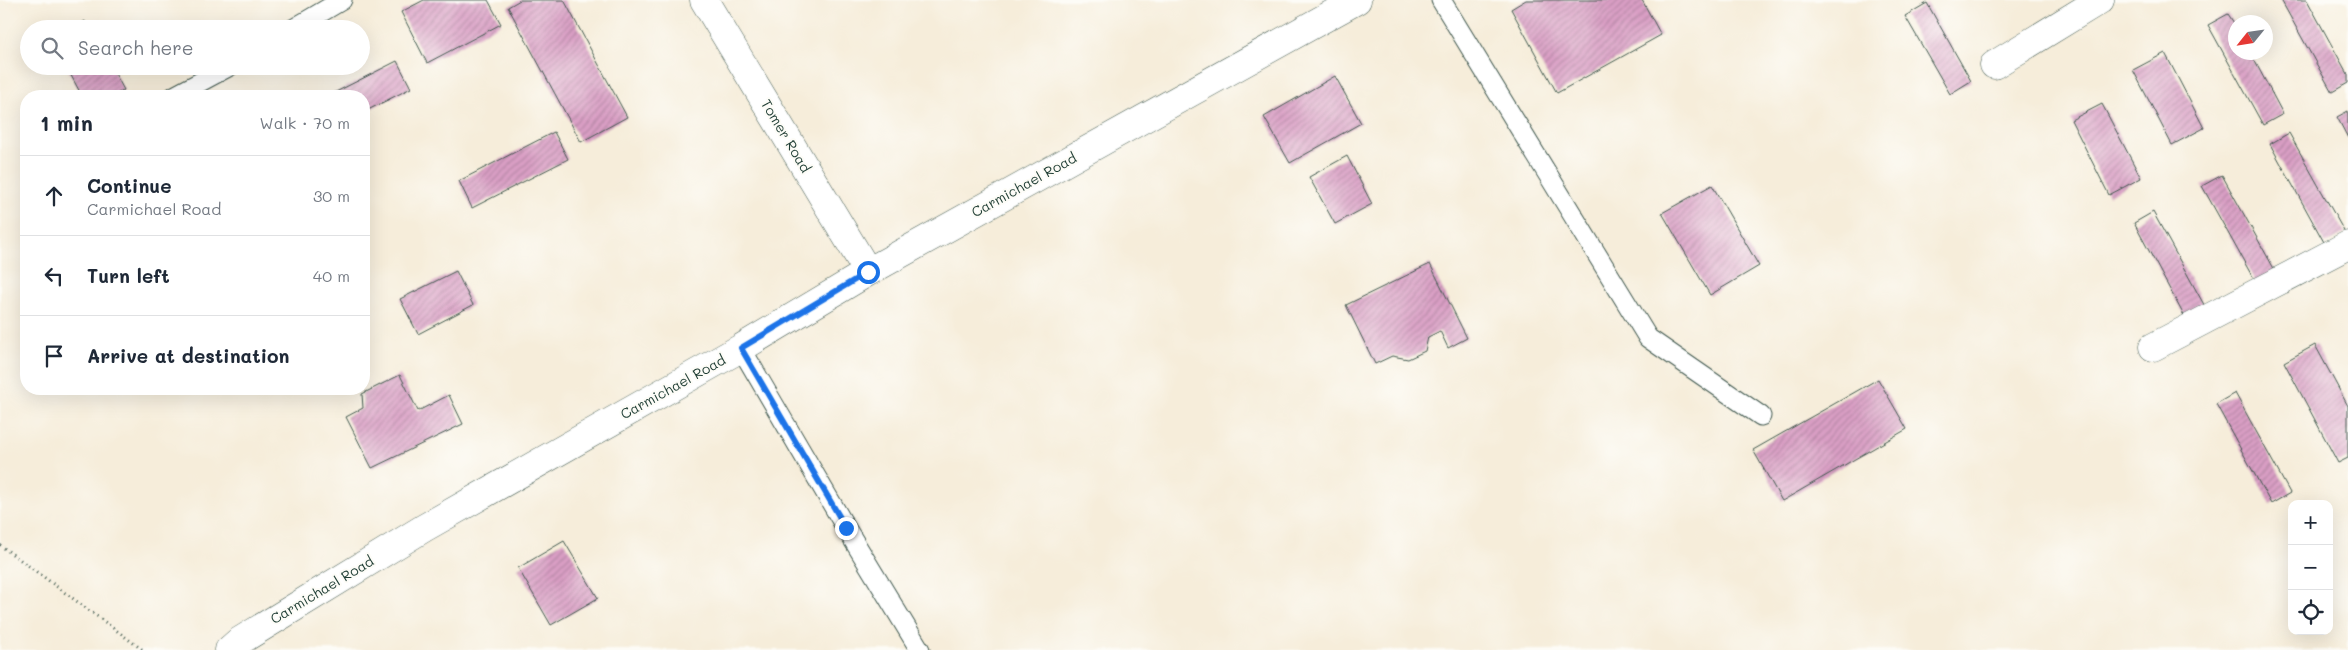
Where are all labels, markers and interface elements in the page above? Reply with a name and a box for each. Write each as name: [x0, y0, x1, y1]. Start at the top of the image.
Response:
north arrow: [2228, 15, 2273, 60]
search box: [20, 20, 370, 75]
icon: search: [38, 34, 66, 62]
text: Search here: [78, 35, 194, 60]
street label: Tomer Road: [757, 96, 816, 176]
text: 1 min: [40, 109, 93, 136]
text: Walk · 70 m: [260, 112, 350, 133]
street label: Carmichael Road: [968, 148, 1080, 221]
text: Continue: [87, 173, 172, 198]
icon: ahead: [40, 182, 68, 210]
text: 30 m: [313, 185, 350, 206]
text: Carmichael Road: [87, 198, 221, 219]
route start: [857, 261, 880, 284]
icon: left: [40, 262, 68, 290]
text: Turn left: [87, 263, 170, 288]
text: 40 m: [313, 265, 350, 286]
icon: arrive: [40, 342, 68, 370]
text: Arrive at destination: [87, 343, 290, 368]
street label: Carmichael Road: [617, 350, 729, 423]
map controls: [2288, 500, 2333, 635]
button: +: [2288, 500, 2333, 545]
route end: [835, 517, 858, 540]
button: −: [2288, 545, 2333, 590]
street label: Carmichael Road: [266, 551, 377, 628]
button: locate: [2288, 590, 2333, 635]

